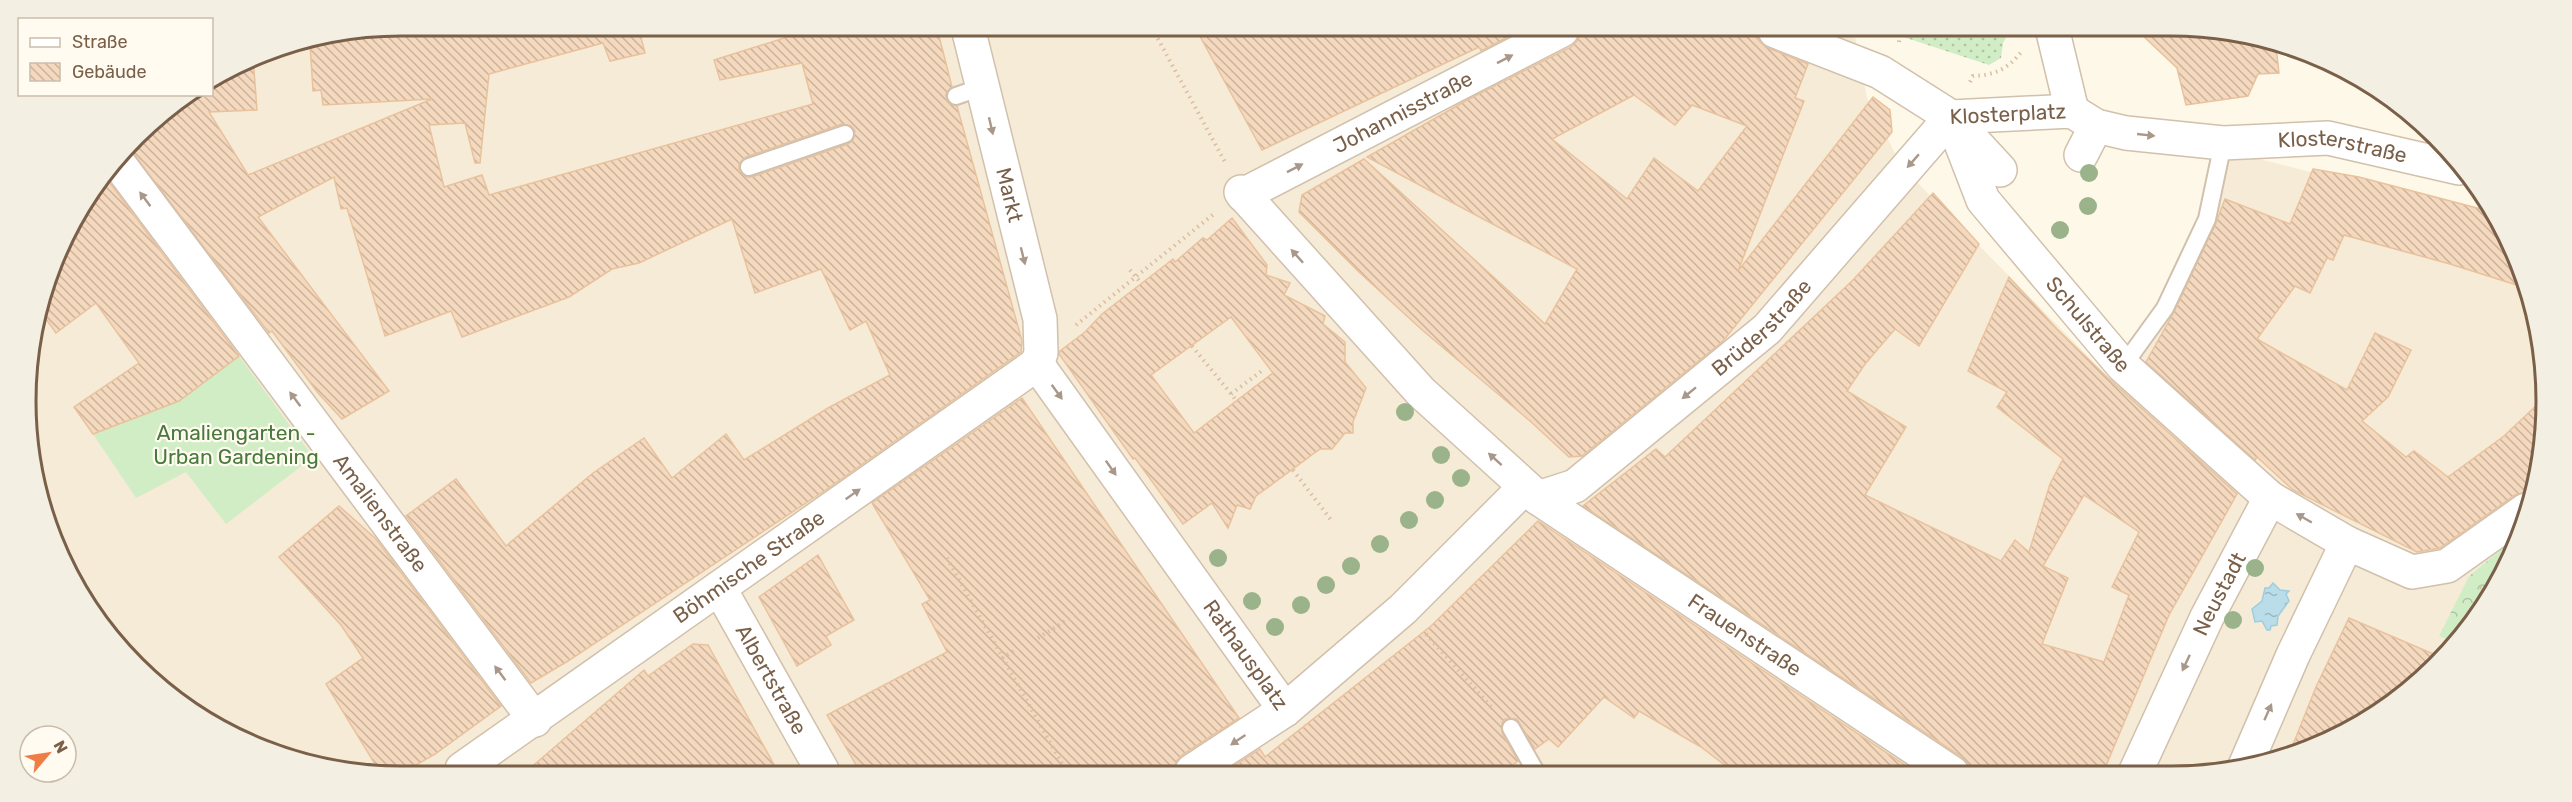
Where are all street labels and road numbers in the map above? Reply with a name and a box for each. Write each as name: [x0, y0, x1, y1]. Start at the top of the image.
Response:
street label: Johannisstraße: [1329, 65, 1477, 158]
street label: Klosterplatz: [1949, 98, 2067, 129]
street label: Klosterstraße: [2277, 125, 2409, 168]
street label: Markt: [991, 165, 1029, 225]
street label: Schulstraße: [2041, 271, 2136, 377]
street label: Brüderstraße: [1706, 274, 1817, 381]
street label: Amalienstraße: [328, 449, 433, 577]
street label: Böhmische Straße: [668, 505, 829, 628]
street label: Neustadt: [2187, 548, 2251, 639]
street label: Frauenstraße: [1683, 588, 1806, 681]
street label: Rathausplatz: [1198, 595, 1294, 715]
street label: Albertstraße: [731, 620, 812, 739]

